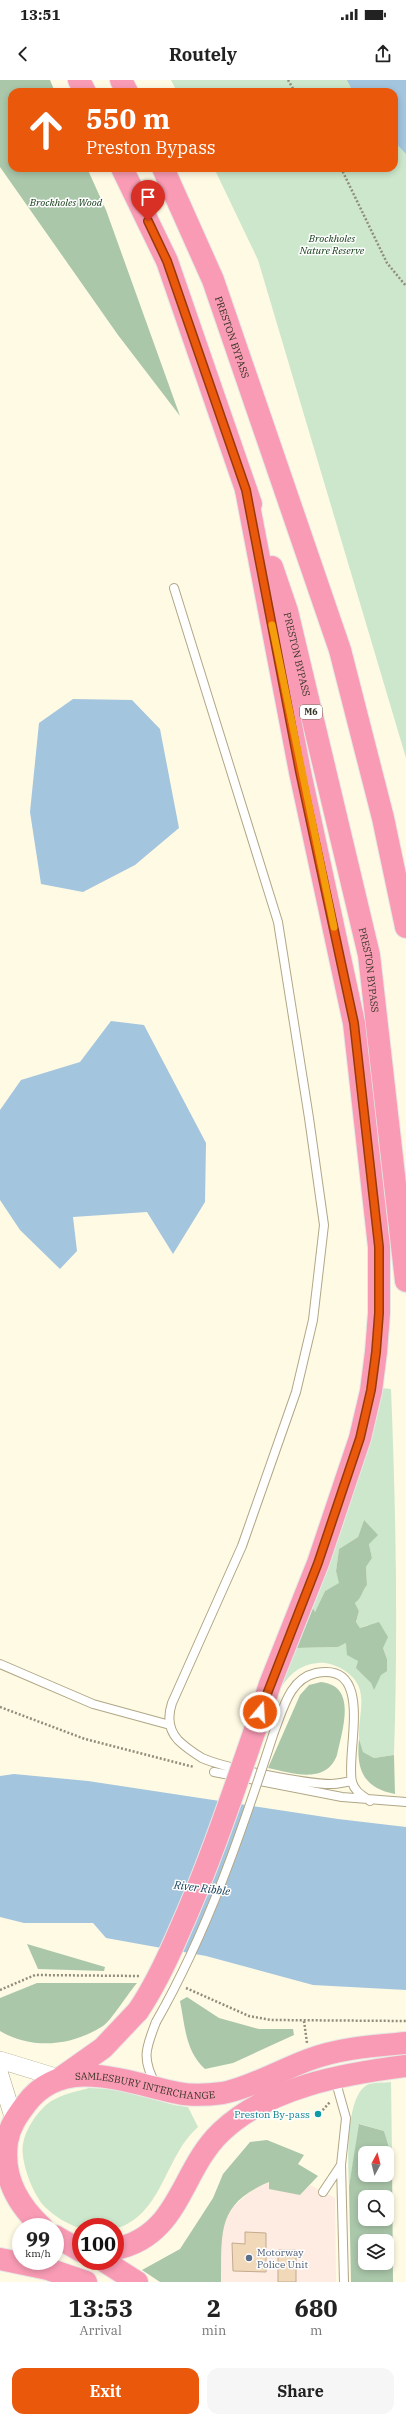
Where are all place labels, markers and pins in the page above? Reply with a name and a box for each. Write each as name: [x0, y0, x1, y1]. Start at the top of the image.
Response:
pin: [131, 180, 165, 221]
place label: Preston By-pass: [234, 2108, 310, 2121]
marker: Preston By-pass: [313, 2109, 323, 2119]
place label: Motorway Police Unit: [257, 2246, 308, 2271]
marker: Motorway Police Unit: [244, 2253, 254, 2263]

